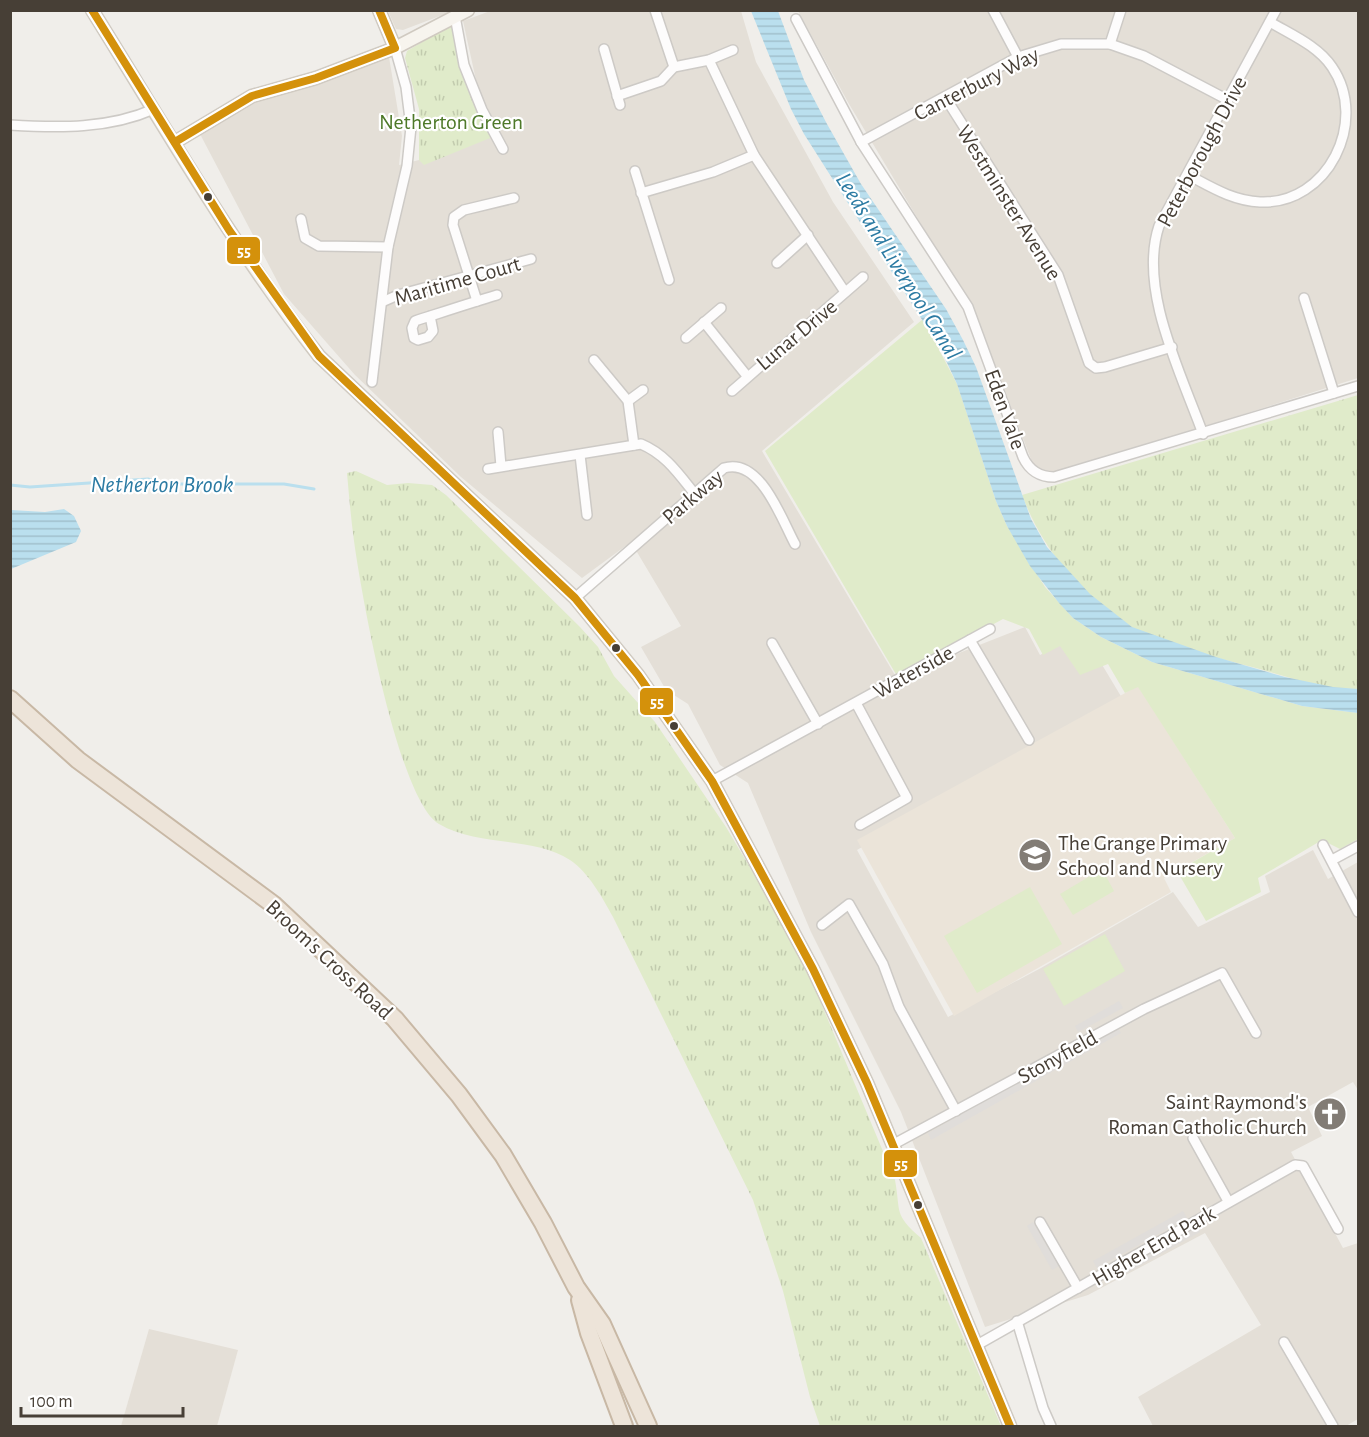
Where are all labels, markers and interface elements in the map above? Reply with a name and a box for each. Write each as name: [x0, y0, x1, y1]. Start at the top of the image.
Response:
street label: Canterbury Way: [910, 43, 1043, 125]
street label: Peterborough Drive: [1153, 72, 1251, 230]
park label: Netherton Green: [379, 111, 523, 133]
street label: Westminster Avenue: [953, 121, 1066, 284]
water label: Leeds and Liverpool Canal: [831, 169, 965, 364]
unlabelled marker: [202, 191, 214, 203]
line badge: 55: [226, 236, 261, 265]
text: 55: [237, 243, 251, 259]
street label: Maritime Court: [392, 252, 523, 309]
street label: Lunar Drive: [752, 295, 841, 375]
street label: Eden Vale: [980, 366, 1030, 452]
street label: Parkway: [658, 465, 728, 528]
water label: Netherton Brook: [90, 473, 234, 497]
street label: Waterside: [870, 641, 957, 703]
unlabelled marker: [610, 642, 622, 654]
line badge: 55: [639, 687, 674, 716]
text: 55: [650, 694, 664, 710]
unlabelled marker: [668, 720, 680, 732]
place label: The Grange Primary School and Nursery: [1058, 832, 1228, 879]
school or university icon: The Grange Primary School and Nursery: [1017, 837, 1053, 873]
street label: Broom's Cross Road: [262, 896, 397, 1024]
street label: Stonyfield: [1014, 1026, 1101, 1088]
place label: Saint Raymond's Roman Catholic Church: [1108, 1091, 1307, 1138]
church icon: Saint Raymond's Roman Catholic Church: [1312, 1096, 1348, 1132]
line badge: 55: [883, 1149, 918, 1178]
text: 55: [894, 1156, 908, 1172]
unlabelled marker: [912, 1199, 924, 1211]
street label: Higher End Park: [1088, 1202, 1219, 1290]
scale bar: [21, 1380, 183, 1418]
text: 100 m: [30, 1393, 73, 1411]

